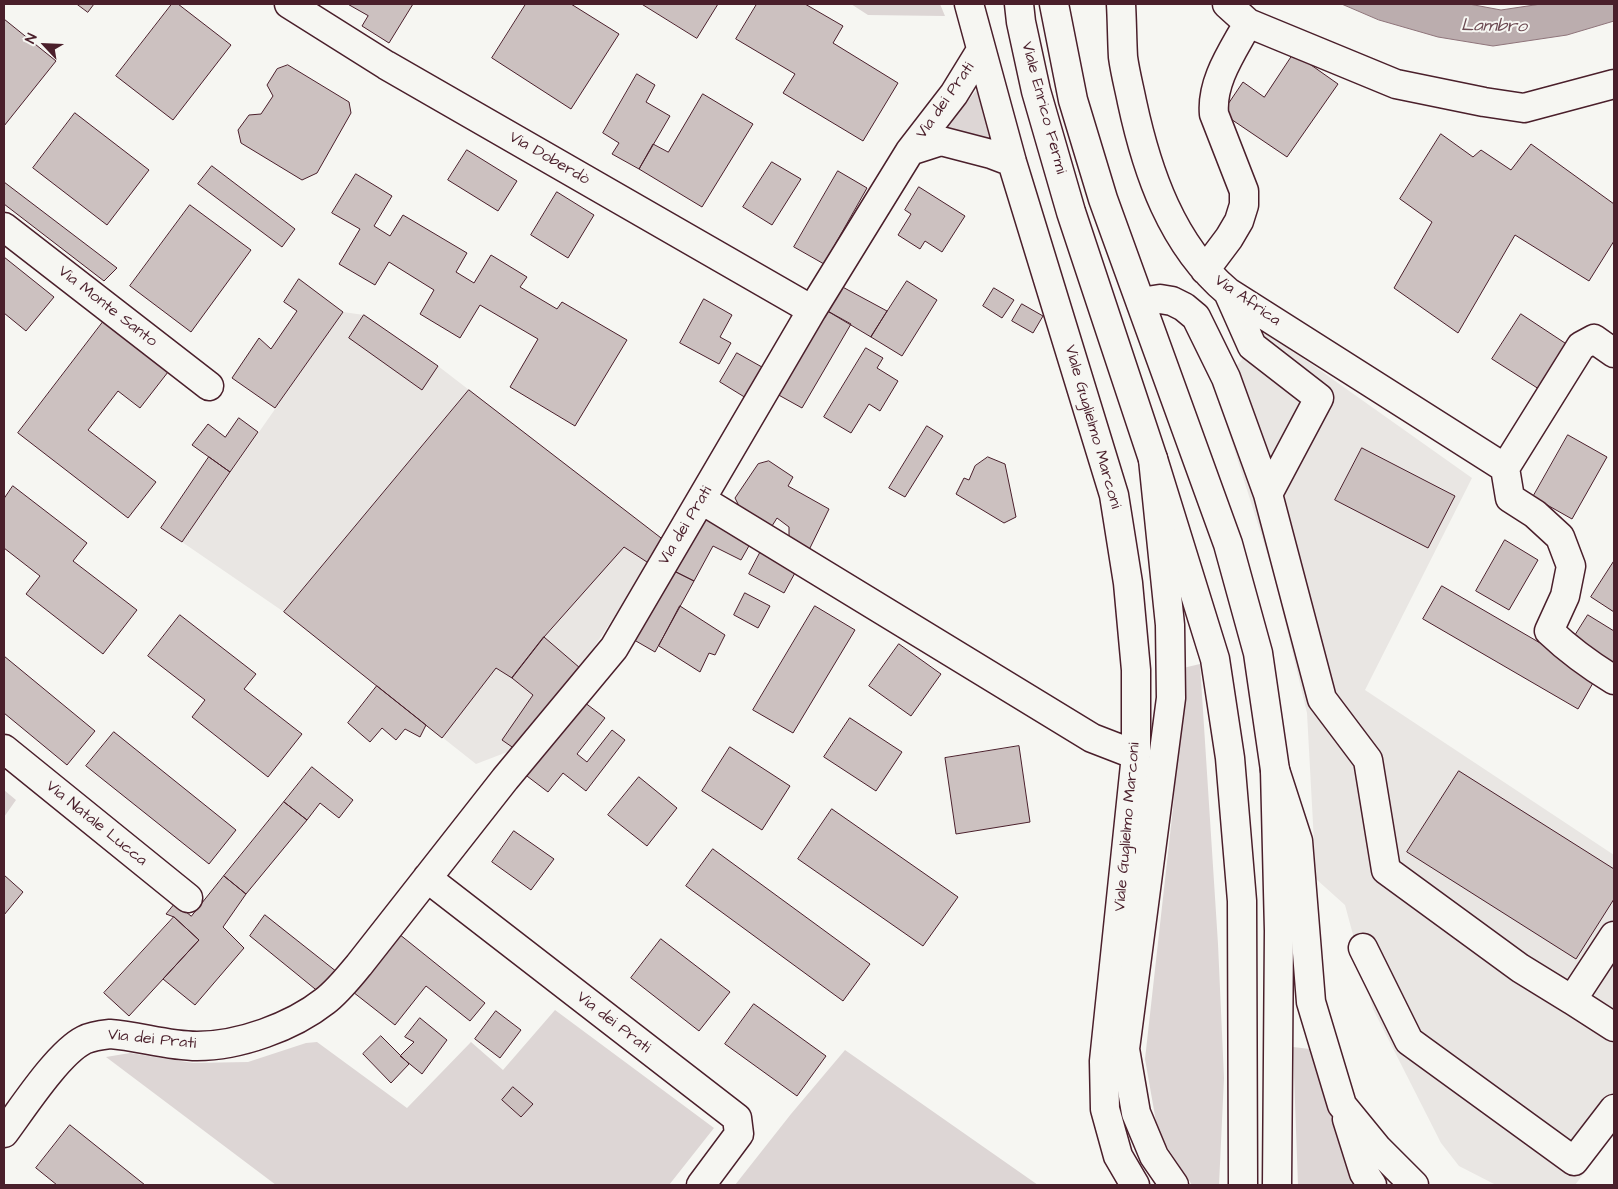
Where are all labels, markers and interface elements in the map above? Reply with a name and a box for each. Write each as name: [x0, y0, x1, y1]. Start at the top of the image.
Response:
water label: Lambro: [1461, 16, 1527, 38]
north arrow: [20, 20, 70, 70]
text: N: [20, 30, 42, 47]
street label: Viale Enrico Fermi: [1016, 40, 1070, 176]
street label: Via dei Prati: [913, 59, 979, 143]
street label: Via Doberdò: [505, 128, 593, 190]
street label: Via Monte Santo: [54, 262, 160, 352]
street label: Via Africa: [1210, 271, 1284, 331]
street label: Viale Guglielmo Marconi: [1059, 343, 1125, 511]
street label: Via dei Prati: [655, 483, 717, 569]
street label: Viale Guglielmo Marconi: [1111, 742, 1145, 912]
street label: Via Natale Lucca: [41, 777, 151, 871]
street label: Via dei Prati: [572, 988, 654, 1058]
street label: Via dei Prati: [107, 1026, 197, 1054]

